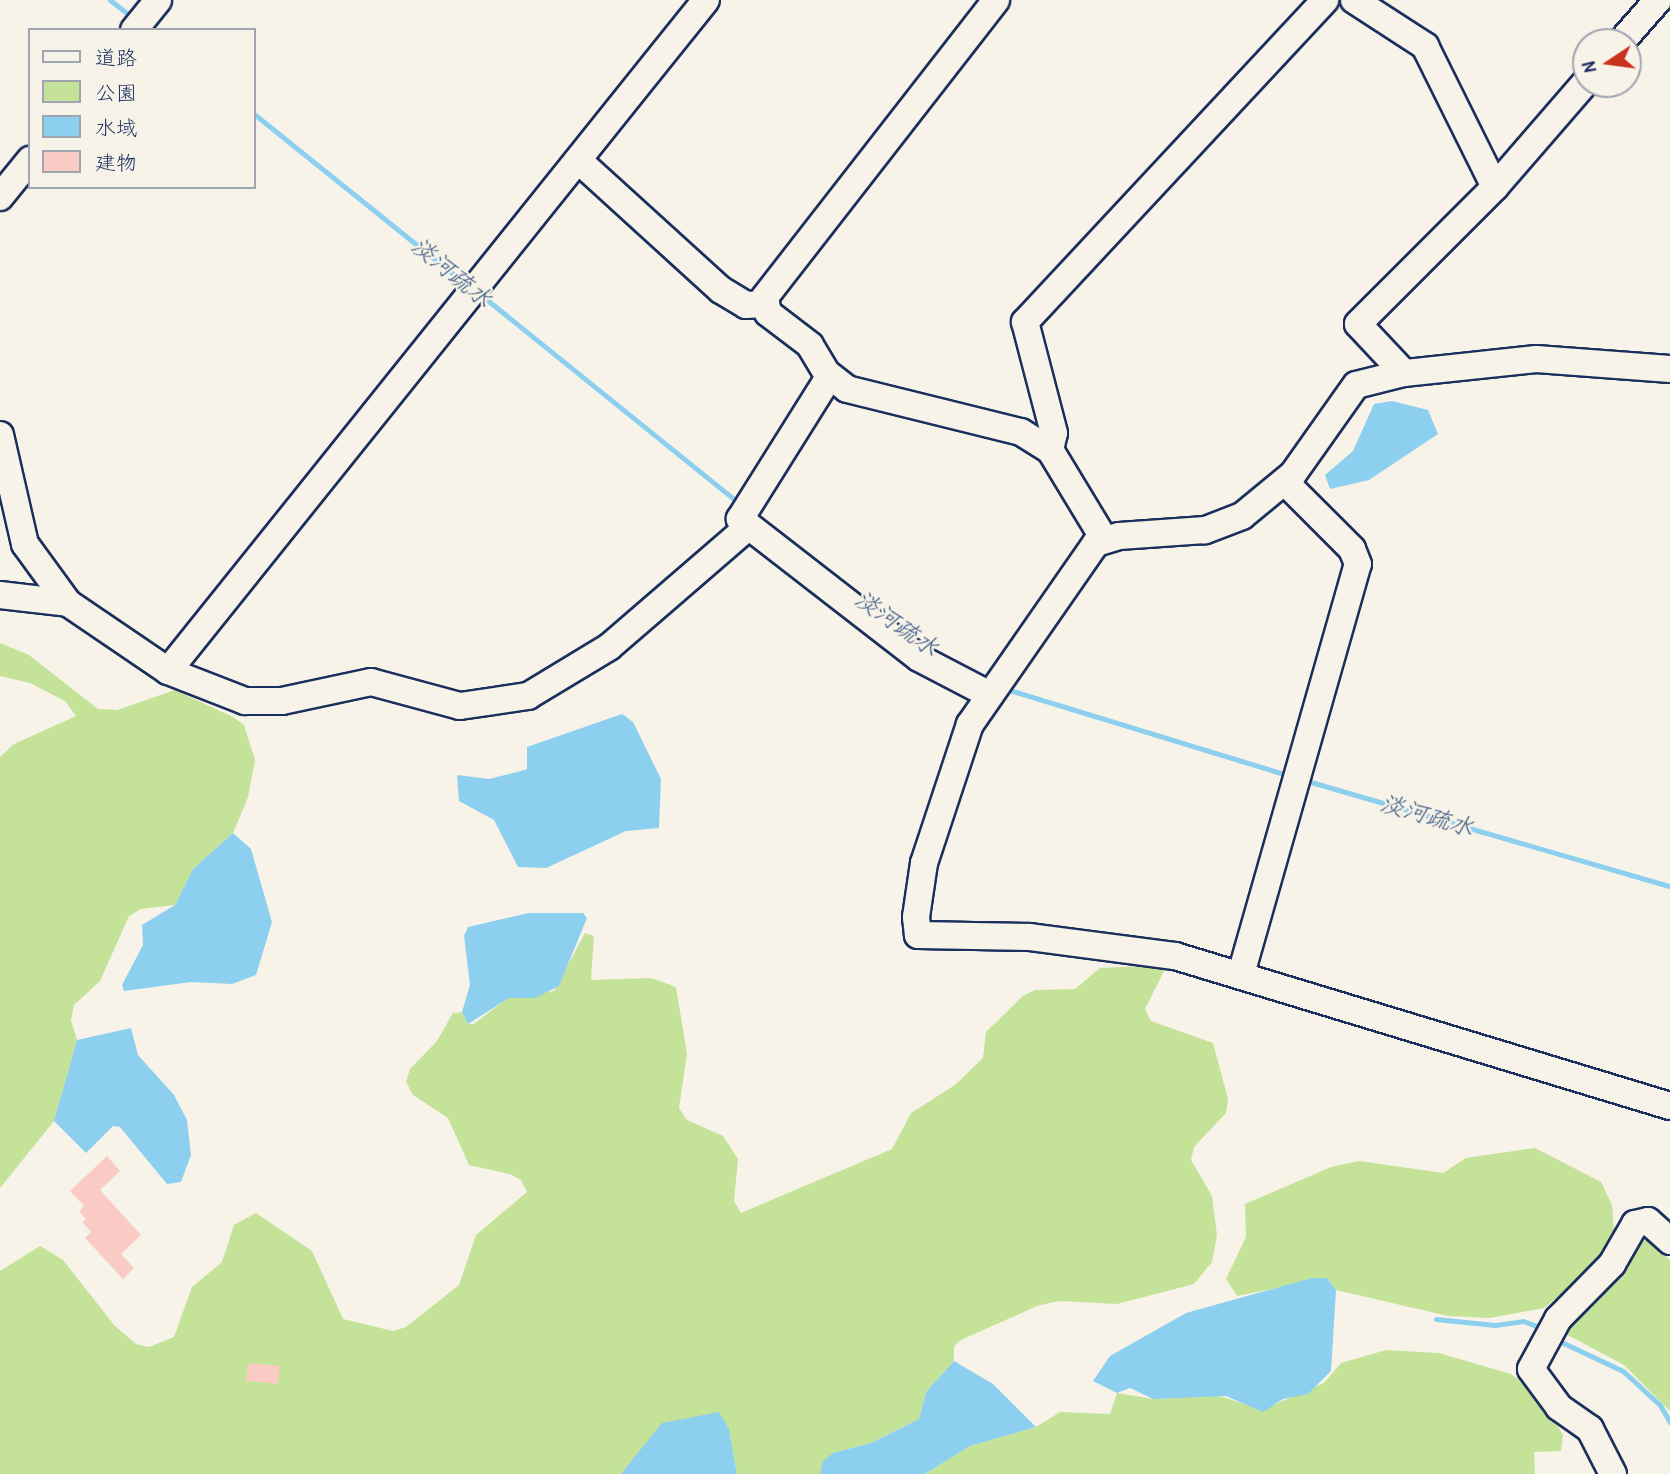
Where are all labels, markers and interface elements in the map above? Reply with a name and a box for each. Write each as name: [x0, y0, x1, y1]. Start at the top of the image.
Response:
legend: [28, 28, 256, 189]
north arrow: [1572, 28, 1642, 98]
text: 道路: [95, 43, 137, 72]
text: N: [1575, 59, 1602, 75]
text: 公園: [95, 78, 137, 107]
text: 水域: [95, 113, 137, 142]
text: 建物: [95, 148, 137, 177]
water label: 淡河疏水: [406, 231, 498, 313]
water label: 淡河疏水: [849, 584, 945, 662]
water label: 淡河疏水: [1377, 788, 1477, 842]

